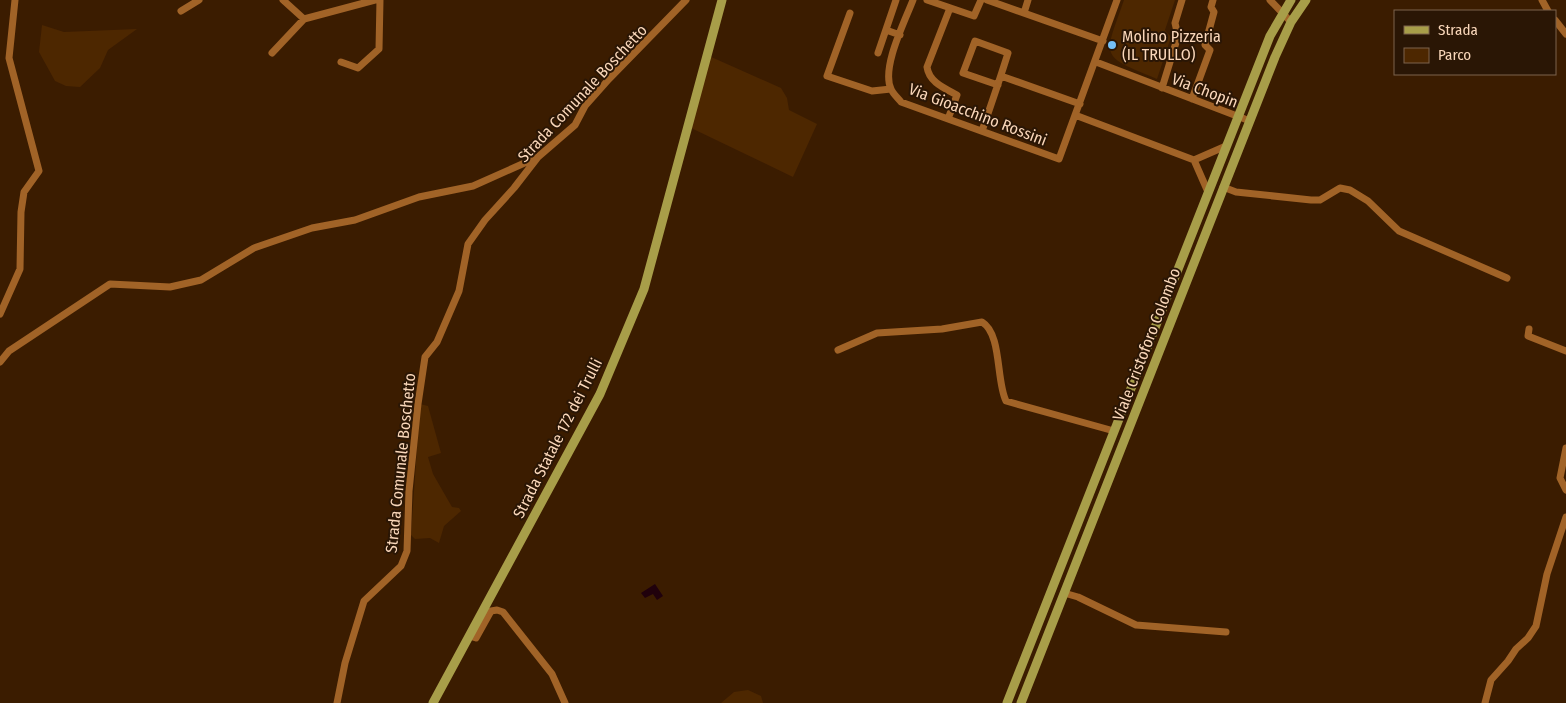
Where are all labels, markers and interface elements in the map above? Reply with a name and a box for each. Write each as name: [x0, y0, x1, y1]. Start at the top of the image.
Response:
legend: [1394, 10, 1556, 75]
street label: Strada Comunale Boschetto: [514, 21, 651, 166]
text: Strada: [1438, 21, 1478, 39]
place label: Molino Pizzeria (IL TRULLO): [1122, 27, 1221, 64]
marker: Molino Pizzeria (IL TRULLO): [1106, 39, 1118, 51]
text: Parco: [1438, 46, 1471, 64]
street label: Via Chopin: [1169, 69, 1241, 112]
street label: Via Gioacchino Rossini: [906, 79, 1050, 150]
street label: Viale Cristoforo Colombo: [1109, 265, 1184, 423]
street label: Strada Statale 172 dei Trulli: [509, 355, 606, 521]
street label: Strada Comunale Boschetto: [382, 372, 419, 554]

